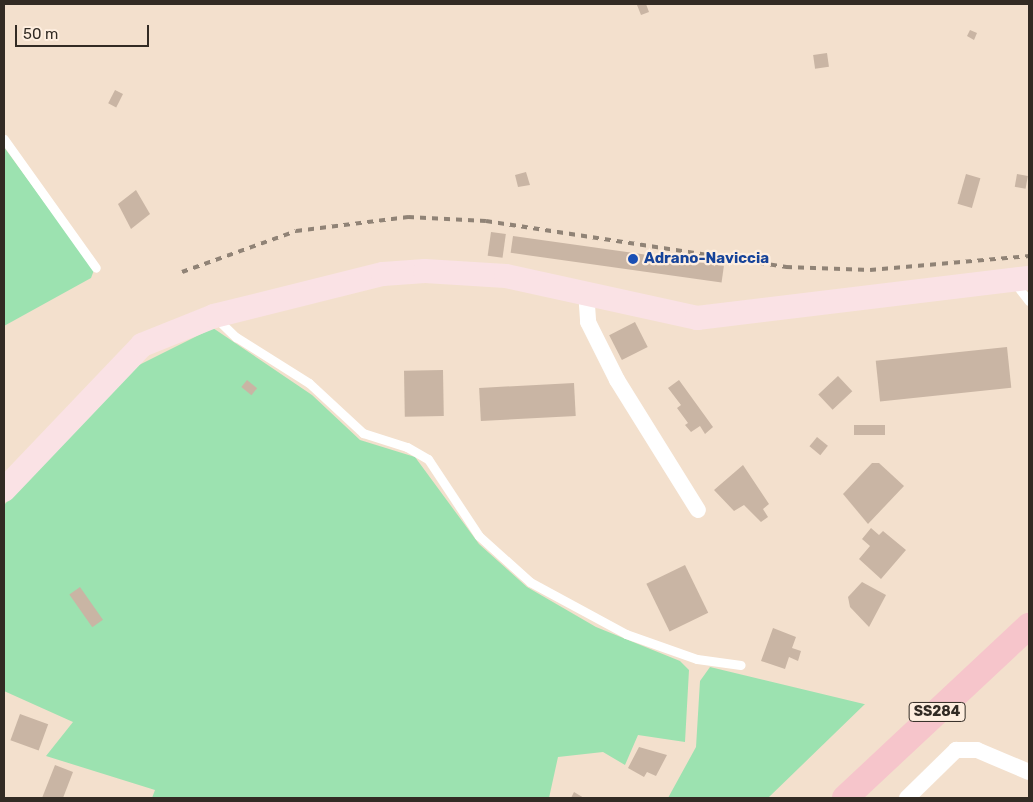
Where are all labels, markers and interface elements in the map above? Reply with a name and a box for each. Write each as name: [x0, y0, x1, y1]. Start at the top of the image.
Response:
scale bar: [18, 15, 151, 47]
text: 50 m: [23, 25, 58, 43]
place label: Adrano-Naviccia: [644, 250, 769, 268]
marker: Adrano-Naviccia: [626, 252, 640, 266]
road number: SS284: [908, 700, 966, 724]

